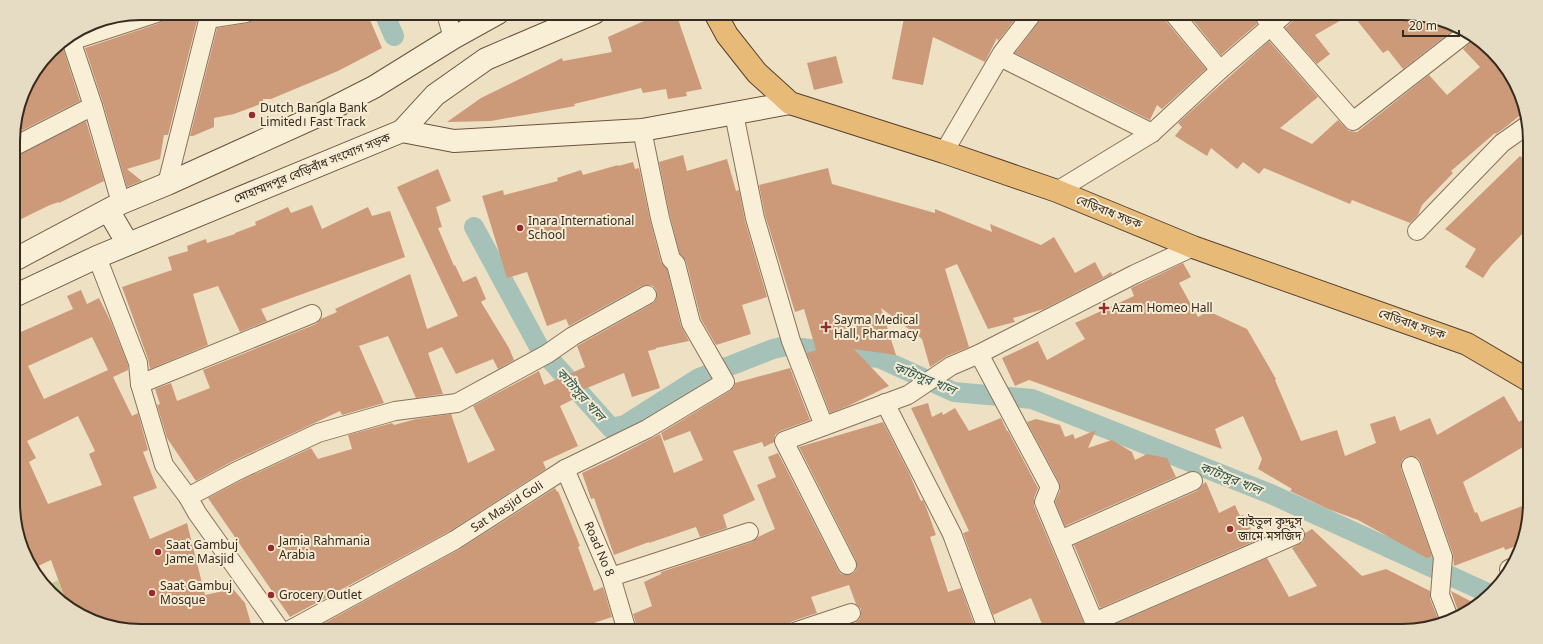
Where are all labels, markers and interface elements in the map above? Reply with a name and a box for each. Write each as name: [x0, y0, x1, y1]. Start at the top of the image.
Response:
scale bar: [1403, 12, 1459, 38]
text: 20 m: [1409, 19, 1437, 35]
place label: Dutch Bangla Bank Limited। Fast Track: [260, 101, 368, 131]
marker: Dutch Bangla Bank Limited। Fast Track: [247, 110, 257, 120]
street label: মোহাম্মদপুর বেড়িবাঁধ সংযোগ সড়ক: [231, 129, 394, 208]
street label: বেড়িবাধ সড়ক: [1073, 192, 1145, 233]
place label: Inara International School: [528, 214, 634, 244]
marker: Inara International School: [515, 223, 525, 233]
place label: Azam Homeo Hall: [1112, 301, 1213, 317]
marker: Azam Homeo Hall: [1099, 303, 1109, 313]
street label: বেড়িবাধ সড়ক: [1376, 305, 1448, 344]
place label: Sayma Medical Hall, Pharmacy: [834, 313, 919, 343]
marker: Sayma Medical Hall, Pharmacy: [821, 322, 831, 332]
water label: কাটাসুর খাল: [891, 359, 960, 400]
water label: কাটাসুর খাল: [552, 365, 610, 427]
water label: কাটাসুর খাল: [1197, 459, 1266, 500]
street label: Sat Masjid Goli: [468, 478, 547, 537]
place label: বাইতুল কুদ্দুস জামে মসজিদ: [1237, 514, 1302, 545]
street label: Road No 8: [579, 519, 617, 580]
marker: বাইতুল কুদ্দুস জামে মসজিদ: [1225, 524, 1235, 534]
place label: Jamia Rahmania Arabia: [278, 534, 370, 564]
place label: Saat Gambuj Jame Masjid: [165, 538, 238, 568]
marker: Jamia Rahmania Arabia: [266, 543, 276, 553]
marker: Saat Gambuj Jame Masjid: [153, 547, 163, 557]
place label: Saat Gambuj Mosque: [160, 579, 232, 609]
marker: Saat Gambuj Mosque: [147, 588, 157, 598]
place label: Grocery Outlet: [279, 588, 362, 604]
marker: Grocery Outlet: [266, 590, 276, 600]

